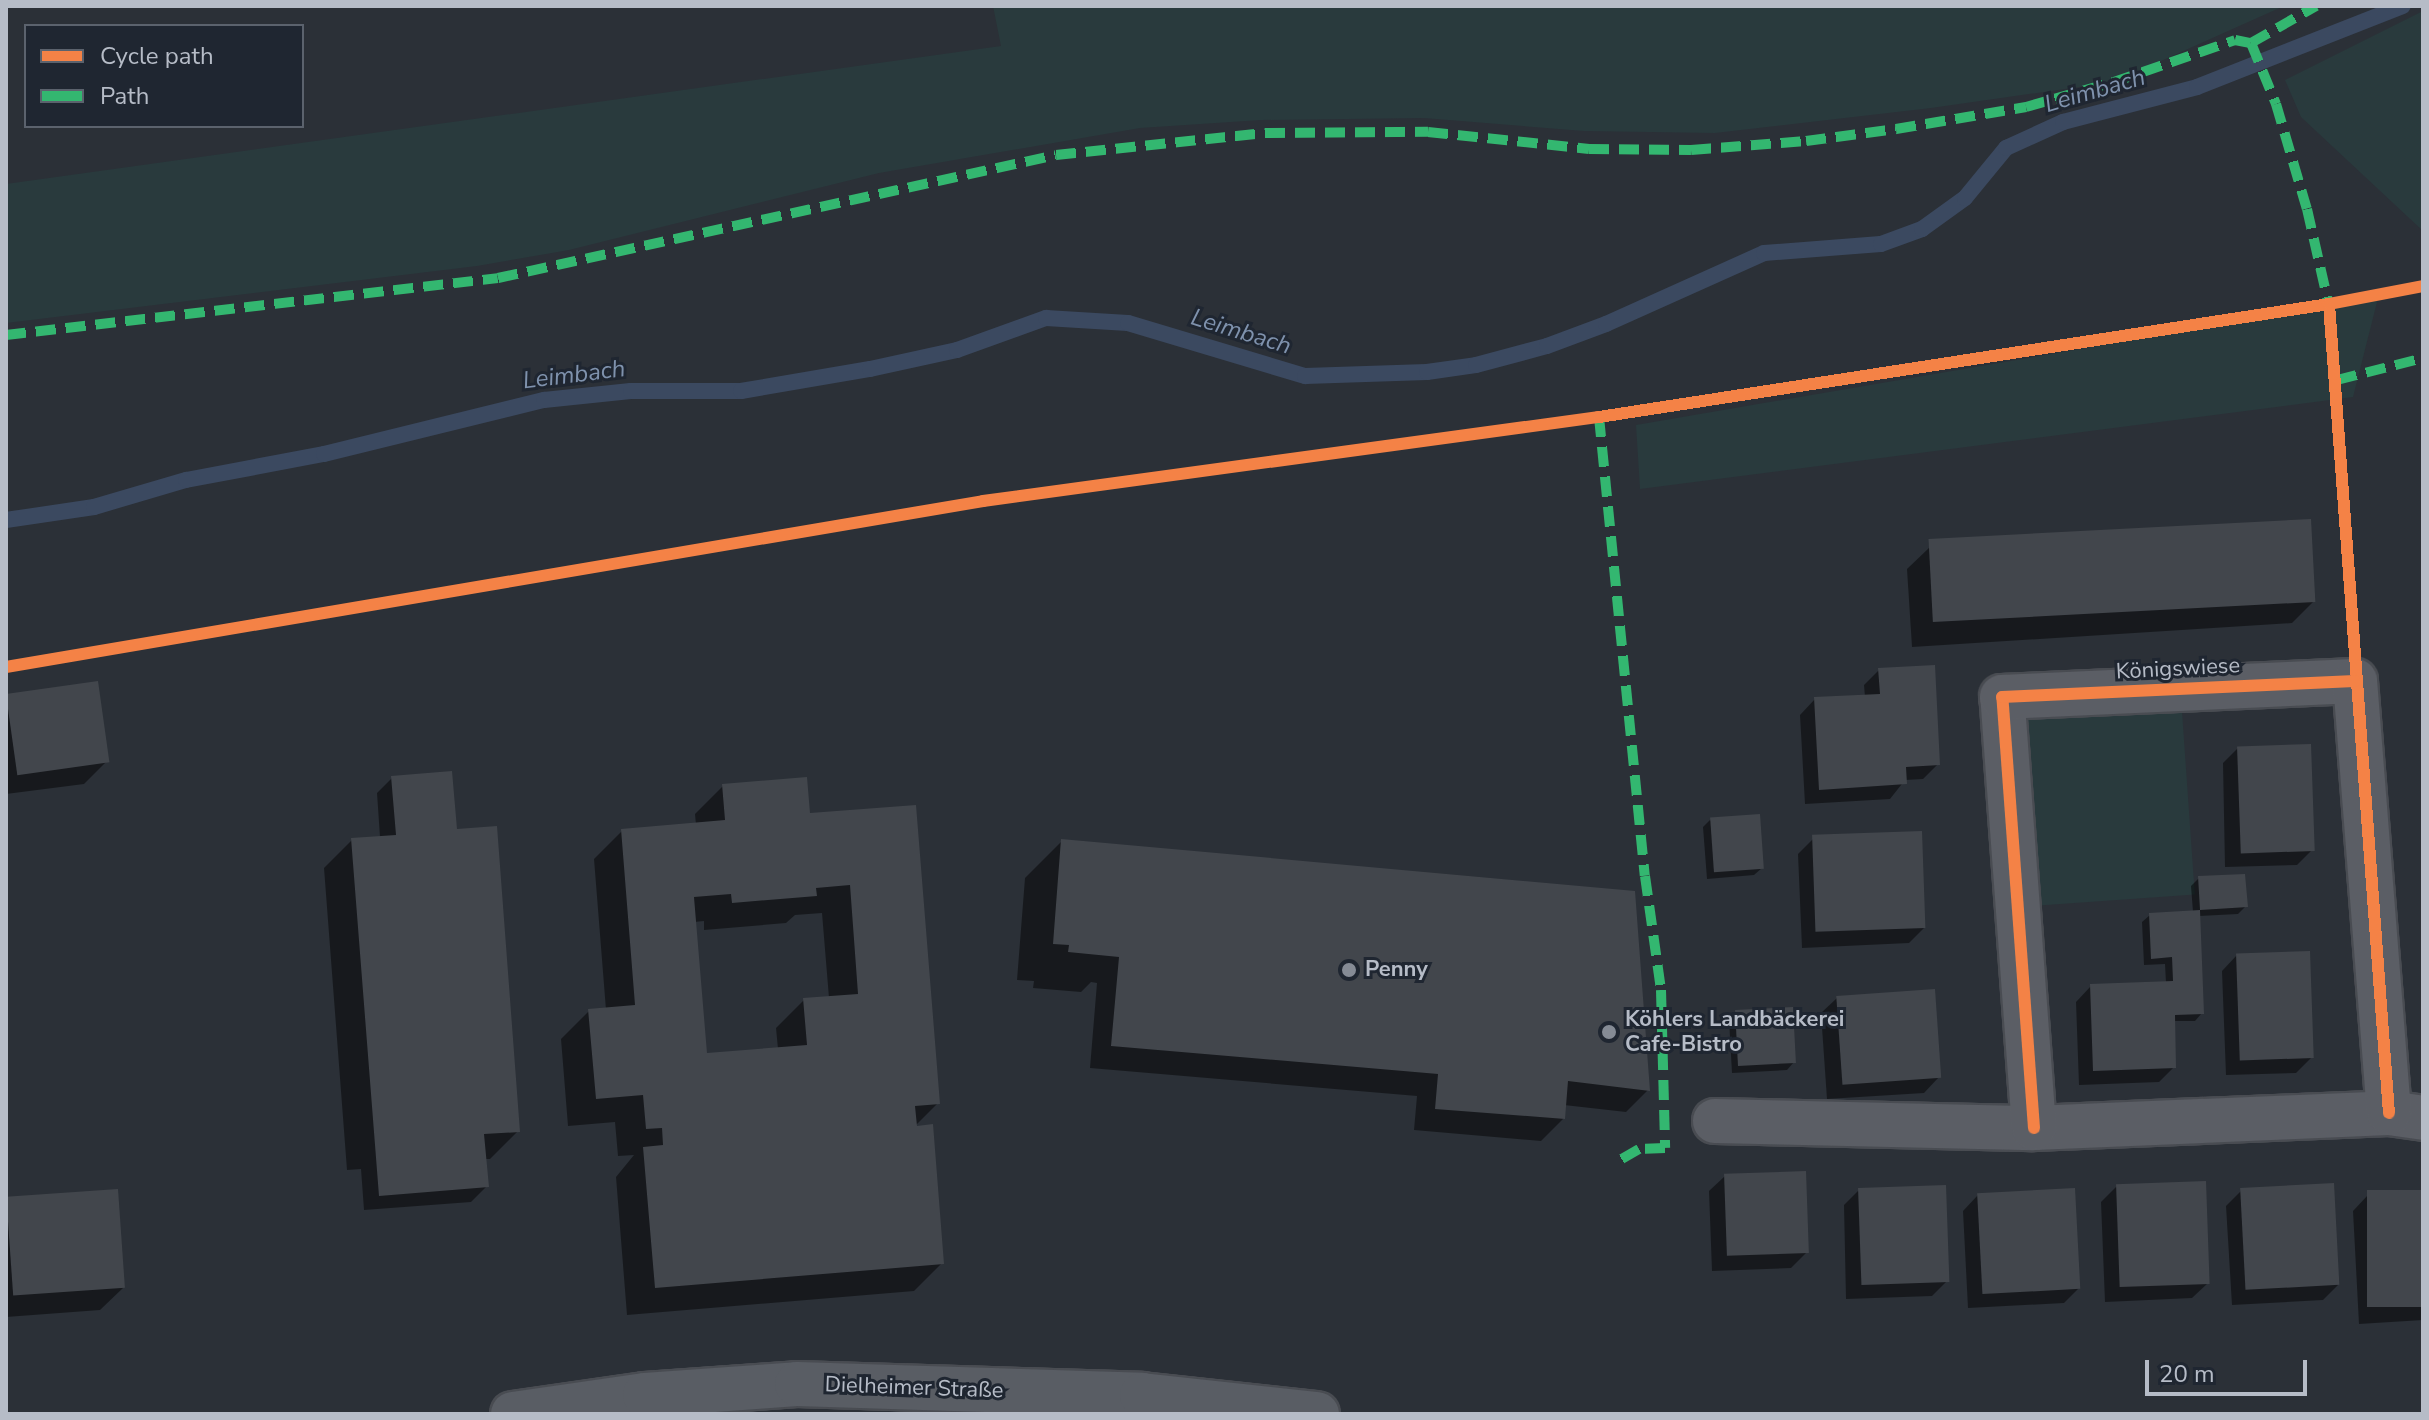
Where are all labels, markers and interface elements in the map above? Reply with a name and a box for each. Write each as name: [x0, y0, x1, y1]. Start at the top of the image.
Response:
legend: [24, 24, 304, 128]
text: Cycle path: [100, 40, 214, 72]
water label: Leimbach: [2041, 63, 2149, 119]
text: Path: [100, 80, 149, 112]
water label: Leimbach: [1187, 303, 1295, 361]
water label: Leimbach: [521, 354, 627, 396]
street label: Königswiese: [2115, 653, 2241, 685]
place label: Penny: [1365, 957, 1428, 983]
marker: Penny: [1340, 961, 1358, 979]
place label: Köhlers Landbäckerei Cafe-Bistro: [1625, 1006, 1844, 1058]
marker: Köhlers Landbäckerei Cafe-Bistro: [1600, 1023, 1618, 1041]
scale bar: [2149, 1344, 2311, 1394]
text: 20 m: [2159, 1358, 2215, 1390]
street label: Dielheimer Straße: [824, 1372, 1004, 1404]

